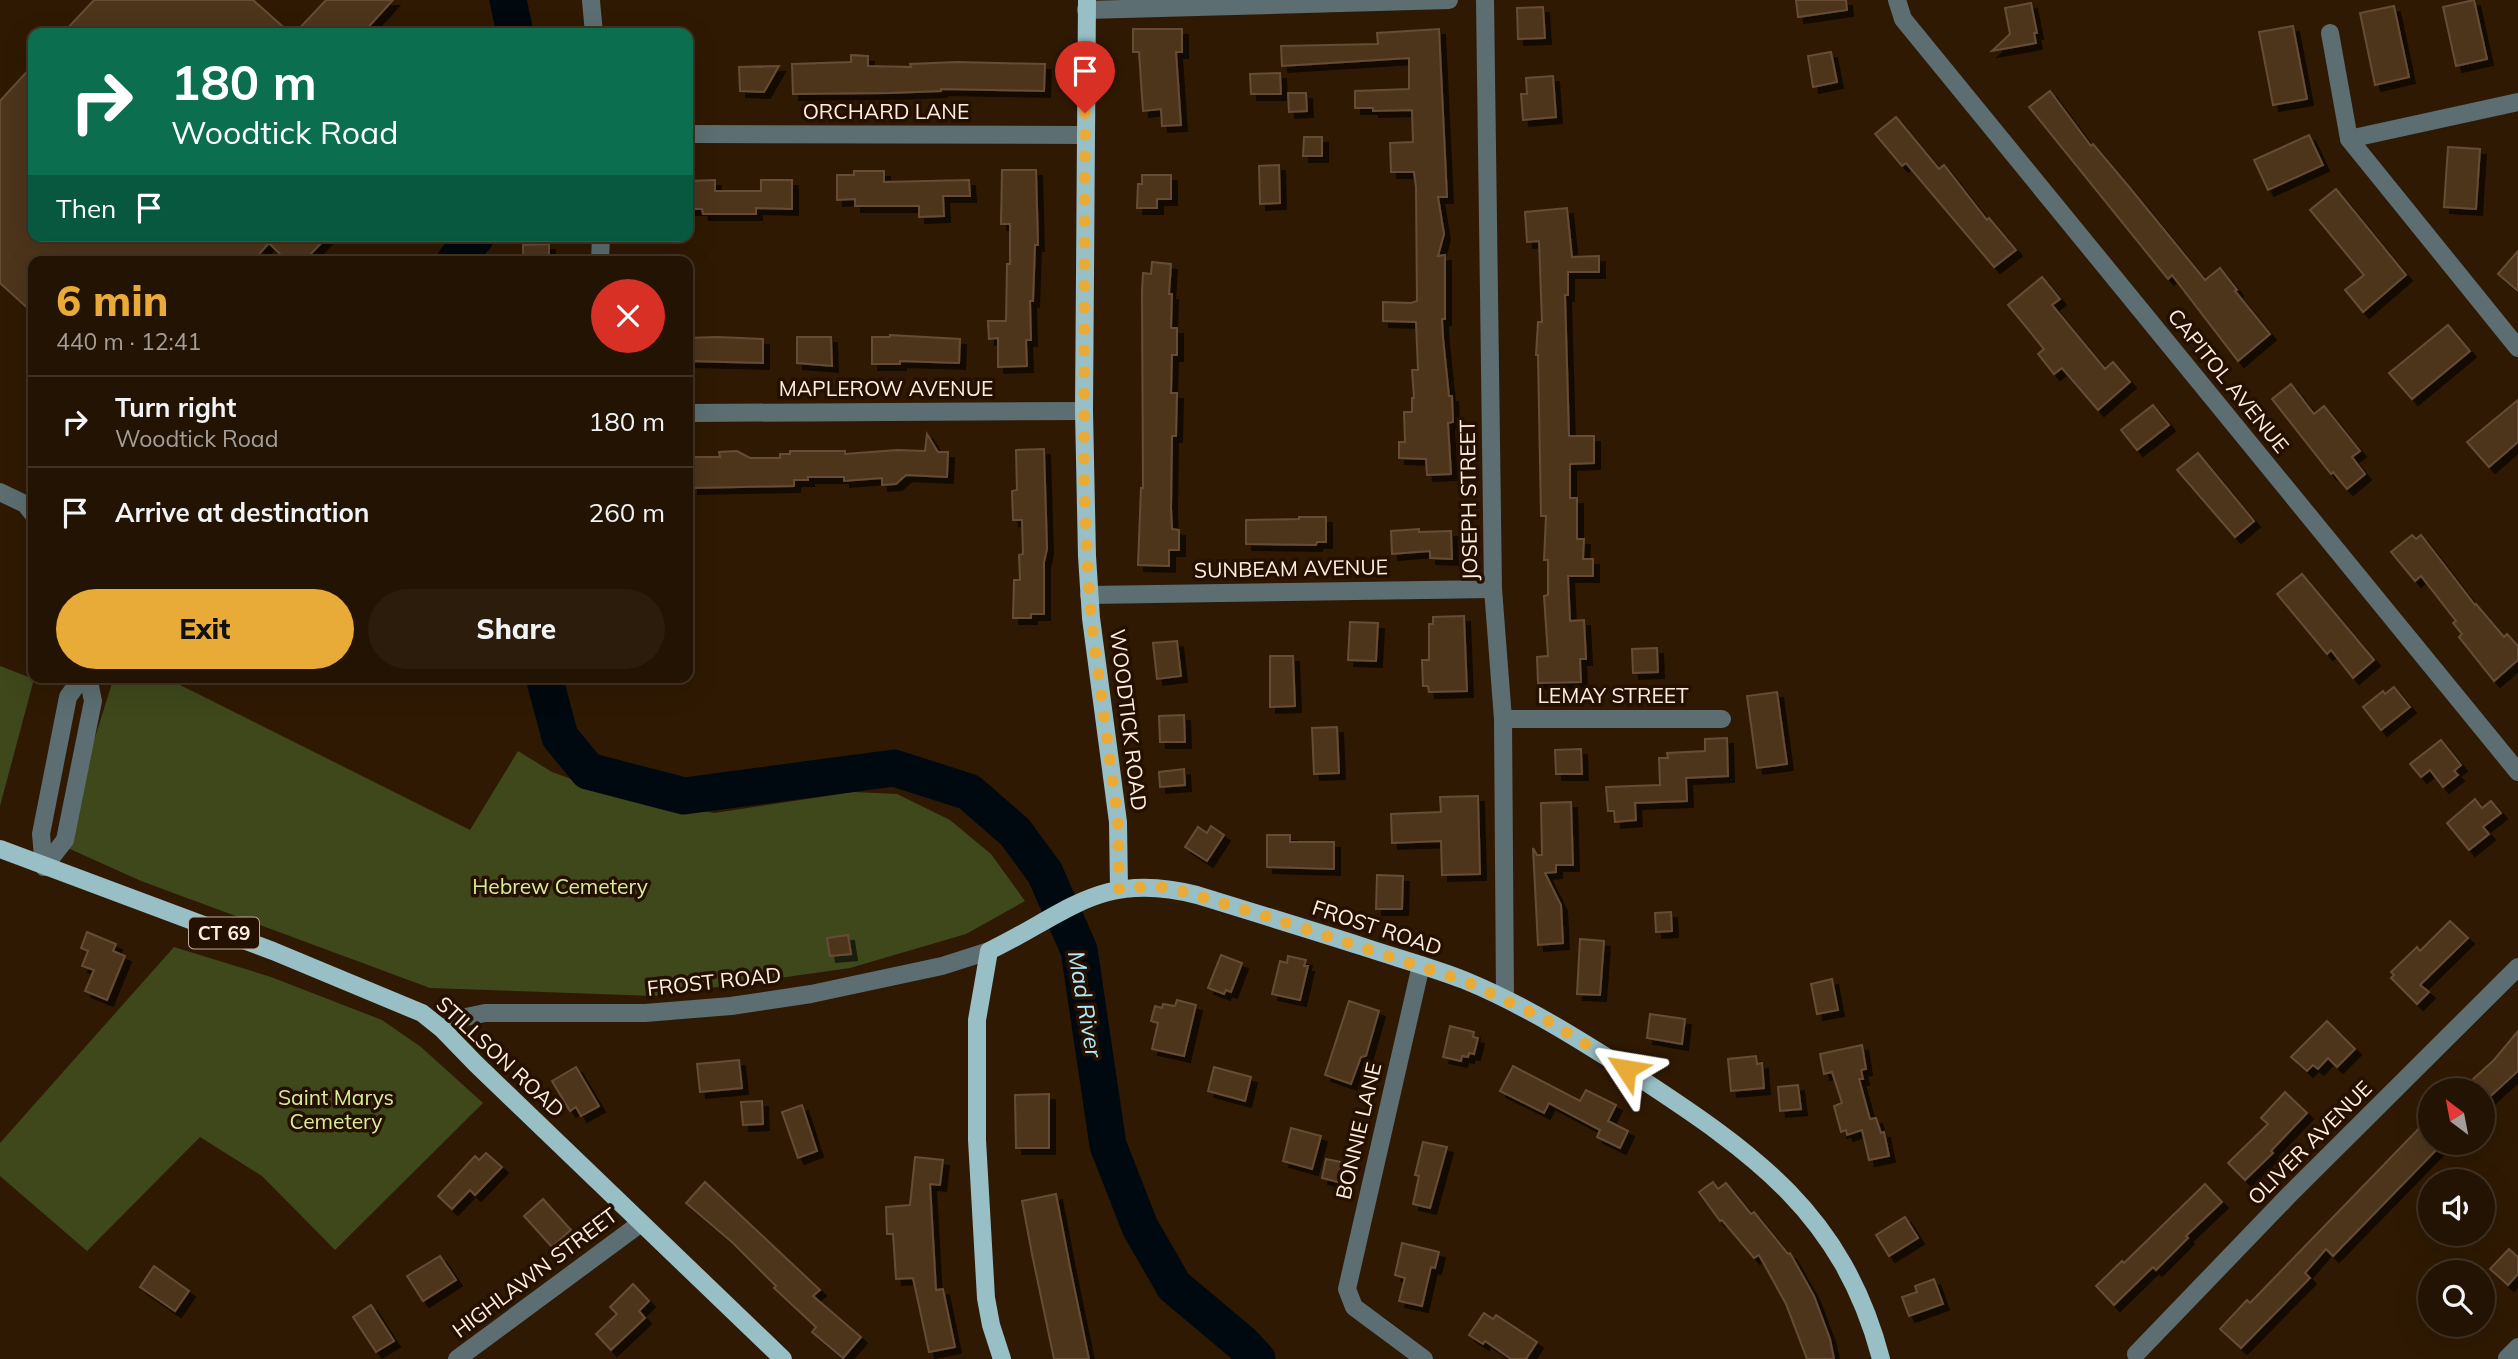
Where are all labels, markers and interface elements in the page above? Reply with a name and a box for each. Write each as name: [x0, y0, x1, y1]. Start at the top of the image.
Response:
pin: [1055, 41, 1115, 113]
text: 180 m: [171, 51, 317, 112]
icon: arrive: [1066, 52, 1104, 90]
icon: right: [56, 56, 147, 147]
street label: ORCHARD LANE: [803, 98, 969, 124]
text: Woodtick Road: [171, 112, 398, 152]
icon: arrive: [130, 189, 168, 227]
text: Then: [56, 192, 116, 225]
text: 6 min: [56, 274, 169, 327]
button: close: [591, 279, 665, 353]
street label: CAPITOL AVENUE: [2163, 303, 2295, 458]
text: 440 m · 12:41: [56, 327, 201, 356]
street label: MAPLEROW AVENUE: [779, 375, 993, 401]
text: Turn right: [115, 391, 236, 424]
icon: right: [56, 403, 94, 441]
text: 180 m: [589, 405, 665, 438]
street label: JOSEPH STREET: [1454, 419, 1482, 581]
text: Woodtick Road: [115, 424, 278, 453]
icon: arrive: [56, 494, 94, 532]
text: Arrive at destination: [115, 496, 370, 529]
text: 260 m: [589, 496, 665, 529]
street label: SUNBEAM AVENUE: [1194, 553, 1388, 583]
button: Exit: [56, 589, 354, 669]
button: Share: [368, 589, 665, 669]
street label: WOODTICK ROAD: [1105, 627, 1153, 812]
street label: LEMAY STREET: [1537, 682, 1689, 708]
park label: Hebrew Cemetery: [472, 873, 648, 899]
street label: FROST ROAD: [1309, 894, 1445, 960]
road number: CT 69: [189, 917, 259, 948]
water label: Mad River: [1062, 948, 1109, 1061]
street label: FROST ROAD: [645, 961, 782, 1001]
street label: STILLSON ROAD: [431, 990, 570, 1122]
position arrow: [1589, 1032, 1663, 1106]
street label: BONNIE LANE: [1330, 1060, 1386, 1202]
street label: OLIVER AVENUE: [2242, 1075, 2377, 1210]
north arrow: [2418, 1078, 2496, 1155]
map controls: [2418, 1078, 2495, 1337]
park label: Saint Marys Cemetery: [278, 1084, 394, 1134]
button: sound: [2418, 1169, 2495, 1246]
street label: HIGHLAWN STREET: [447, 1201, 622, 1343]
button: search: [2418, 1260, 2495, 1337]

